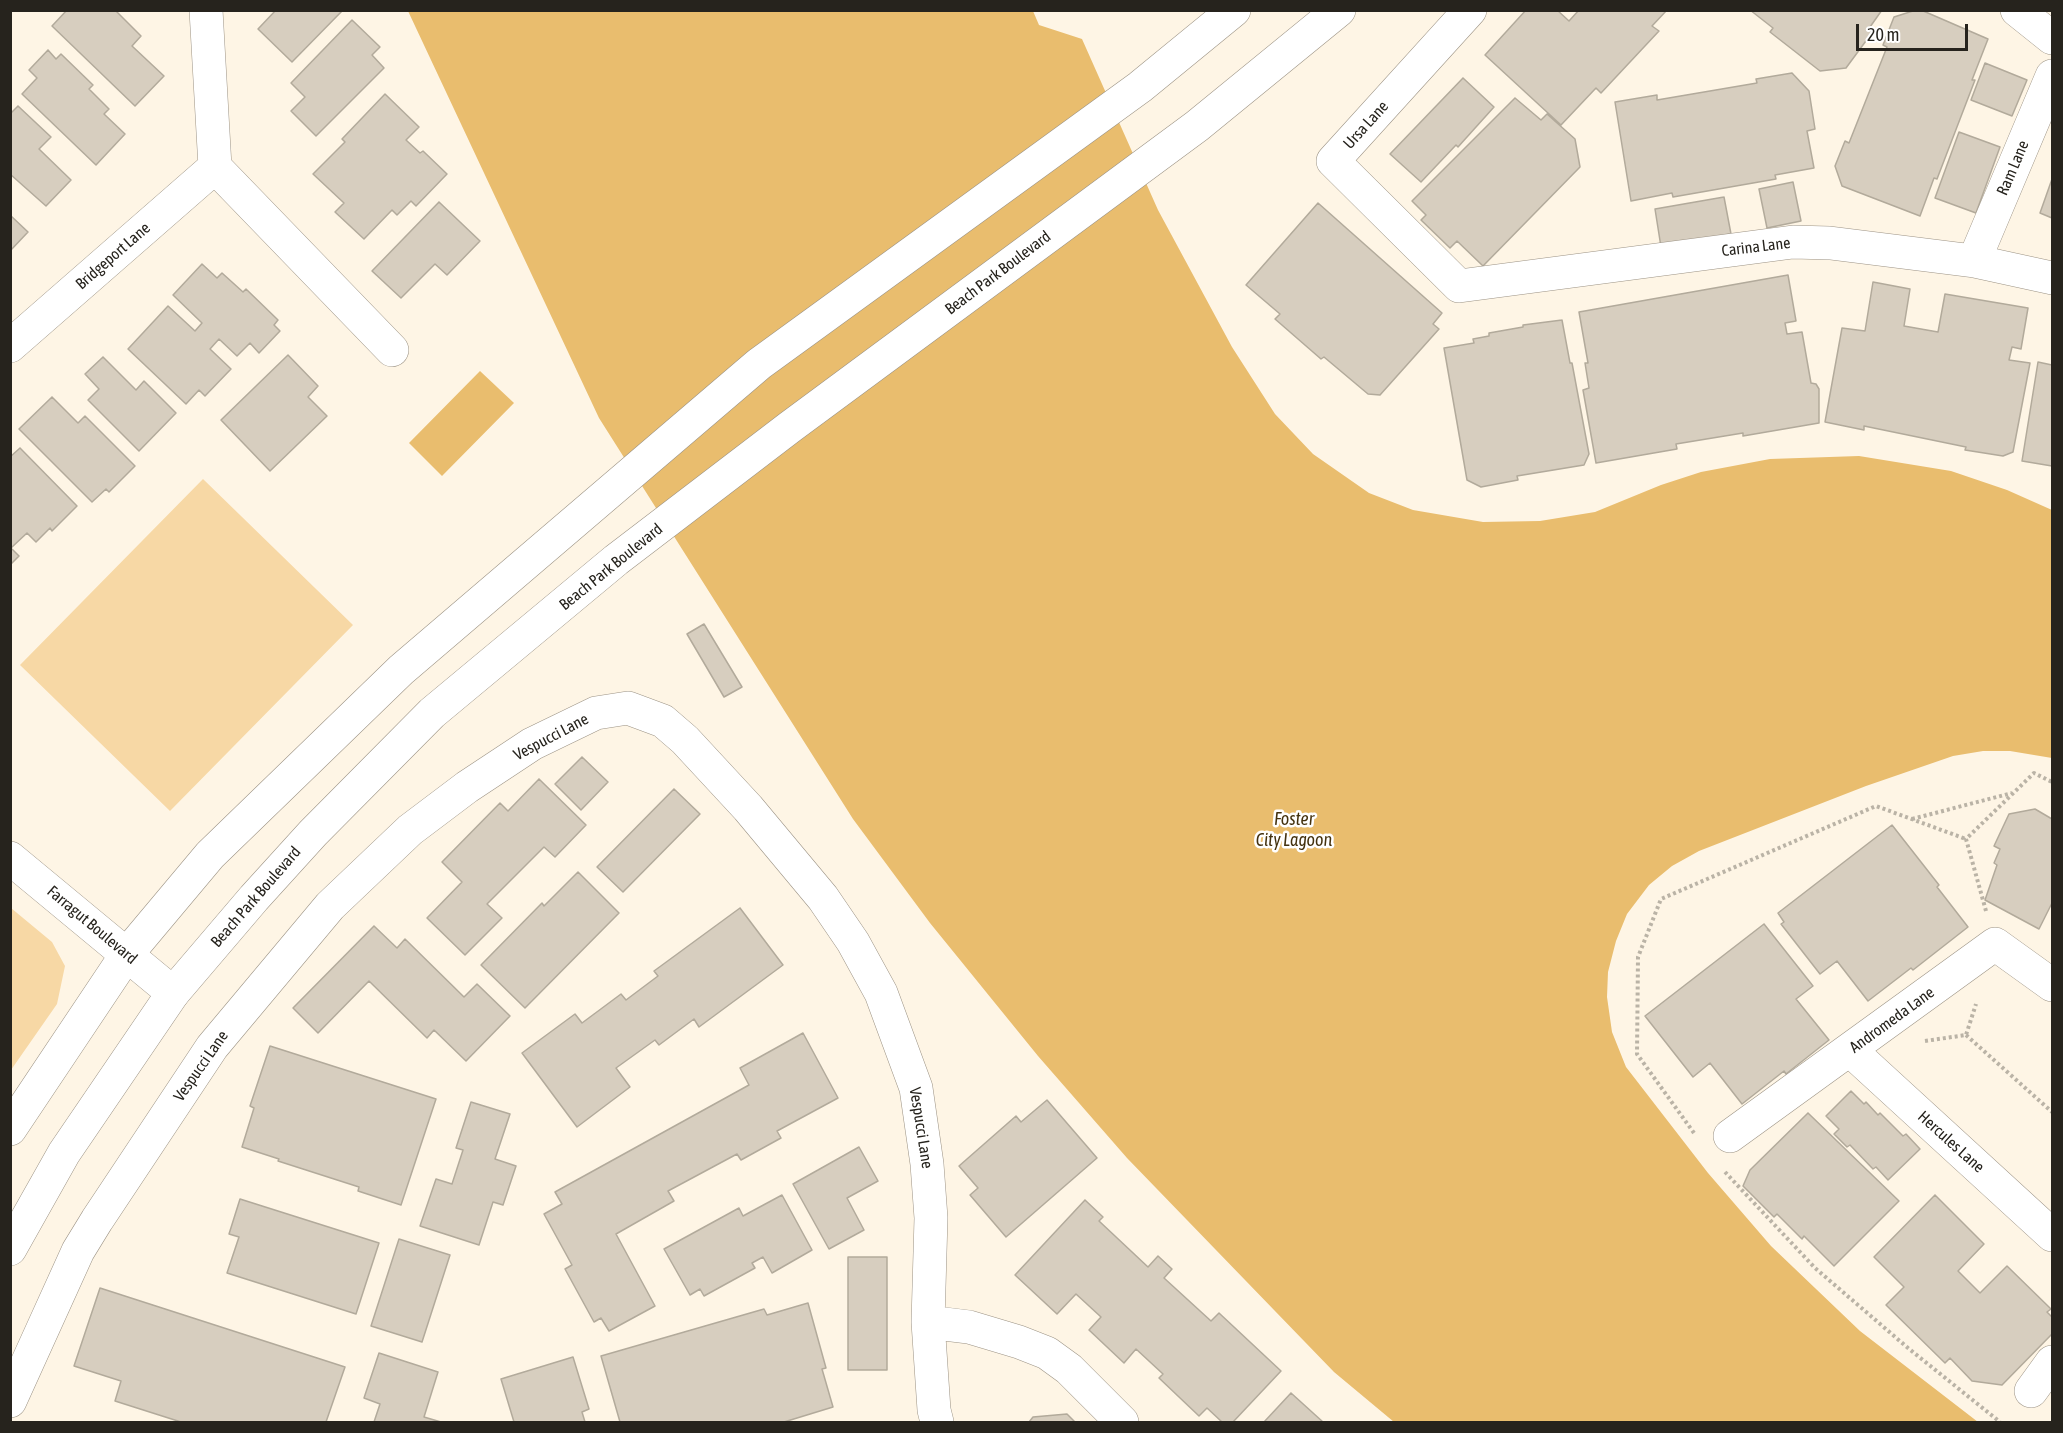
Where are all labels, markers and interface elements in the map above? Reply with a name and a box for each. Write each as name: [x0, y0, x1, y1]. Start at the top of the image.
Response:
scale bar: [1859, 12, 1972, 50]
text: 20 m: [1867, 24, 1899, 45]
street label: Ursa Lane: [1339, 97, 1393, 153]
street label: Ram Lane: [1993, 138, 2033, 198]
street label: Bridgeport Lane: [72, 218, 154, 294]
street label: Beach Park Boulevard: [941, 227, 1055, 319]
street label: Carina Lane: [1721, 233, 1791, 261]
street label: Beach Park Boulevard: [556, 519, 666, 615]
street label: Vespucci Lane: [510, 709, 592, 765]
water label: Foster City Lagoon: [1256, 808, 1332, 850]
street label: Beach Park Boulevard: [207, 843, 305, 951]
street label: Farragut Boulevard: [43, 882, 141, 968]
street label: Andromeda Lane: [1846, 983, 1938, 1057]
street label: Vespucci Lane: [170, 1027, 232, 1105]
street label: Vespucci Lane: [905, 1086, 937, 1170]
street label: Hercules Lane: [1914, 1107, 1988, 1177]

